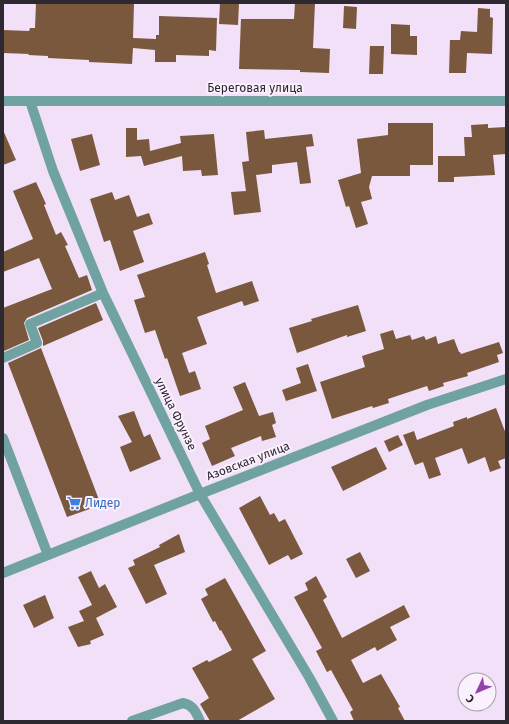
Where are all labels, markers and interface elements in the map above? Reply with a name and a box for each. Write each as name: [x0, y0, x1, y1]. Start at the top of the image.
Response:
street label: Береговая улица: [207, 81, 303, 95]
street label: улица Фрунзе: [152, 375, 200, 453]
street label: Азовская улица: [204, 439, 292, 483]
supermarket icon: Лидер: [66, 495, 82, 511]
place label: Лидер: [85, 496, 120, 510]
north arrow: [457, 672, 497, 712]
text: С: [463, 691, 477, 705]

